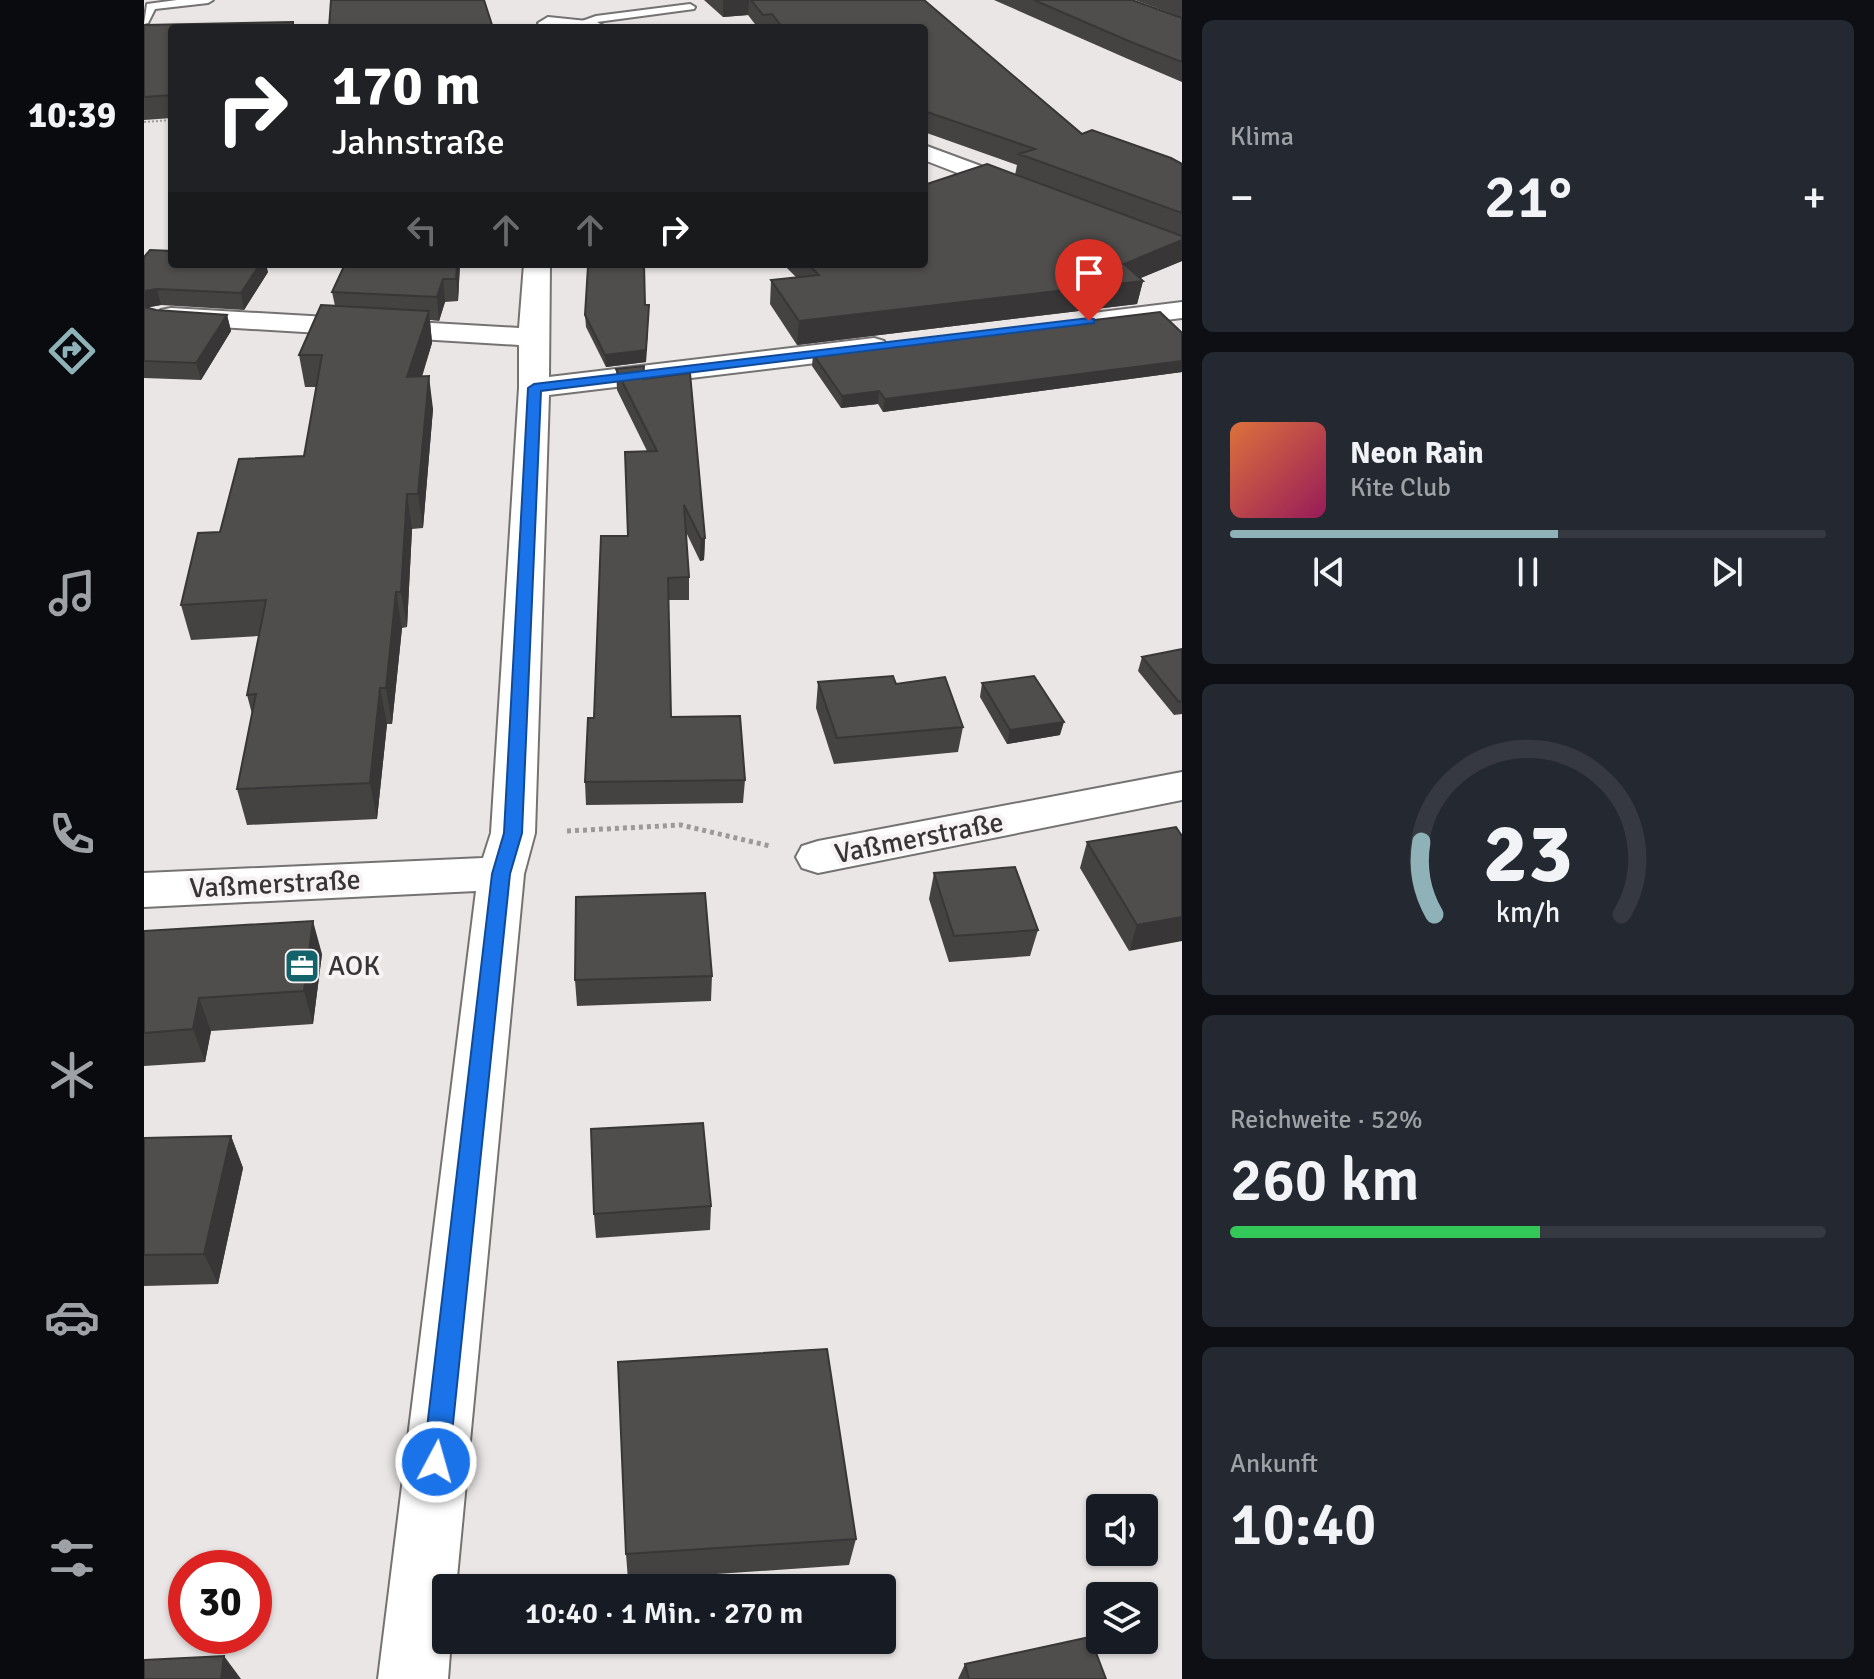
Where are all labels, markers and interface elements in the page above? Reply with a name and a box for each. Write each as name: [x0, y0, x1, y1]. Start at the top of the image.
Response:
text: 170 m: [332, 51, 480, 120]
icon: right: [200, 56, 304, 160]
text: 10:39: [28, 93, 116, 138]
text: Jahnstraße: [332, 120, 505, 165]
text: Klima: [1230, 121, 1294, 153]
text: 21°: [1484, 161, 1572, 235]
text: −: [1230, 171, 1254, 225]
text: +: [1802, 171, 1826, 225]
icon: left: [400, 208, 444, 252]
icon: ahead: [484, 208, 528, 252]
icon: ahead: [568, 208, 612, 252]
icon: right: [652, 208, 696, 252]
pin: [1055, 239, 1123, 321]
icon: arrive: [1067, 251, 1111, 295]
icon: directions: [44, 323, 100, 379]
text: Neon Rain: [1350, 435, 1484, 472]
text: Kite Club: [1350, 472, 1451, 504]
icon: previous: [1307, 550, 1351, 594]
icon: pause: [1506, 550, 1550, 594]
icon: next: [1705, 550, 1749, 594]
icon: music: [44, 565, 100, 621]
text: 23: [1483, 803, 1573, 905]
street label: Vaßmerstraße: [832, 805, 1006, 871]
icon: phone: [44, 806, 100, 862]
street label: Vaßmerstraße: [189, 863, 361, 905]
text: km/h: [1496, 896, 1560, 931]
office icon: AOK: [283, 947, 321, 985]
place label: AOK: [328, 949, 380, 983]
icon: climate: [44, 1047, 100, 1103]
text: Reichweite · 52%: [1230, 1104, 1423, 1136]
text: 260 km: [1230, 1144, 1419, 1218]
icon: car: [44, 1289, 100, 1345]
position arrow: [394, 1420, 478, 1504]
text: Ankunft: [1230, 1448, 1318, 1480]
text: 10:40: [1230, 1488, 1377, 1562]
map controls: [1086, 1494, 1158, 1654]
button: sound: [1086, 1494, 1158, 1566]
icon: filters: [44, 1530, 100, 1586]
speed limit sign: 30: [168, 1550, 272, 1654]
button: layers: [1086, 1582, 1158, 1654]
text: 10:40 · 1 Min. · 270 m: [525, 1595, 803, 1632]

